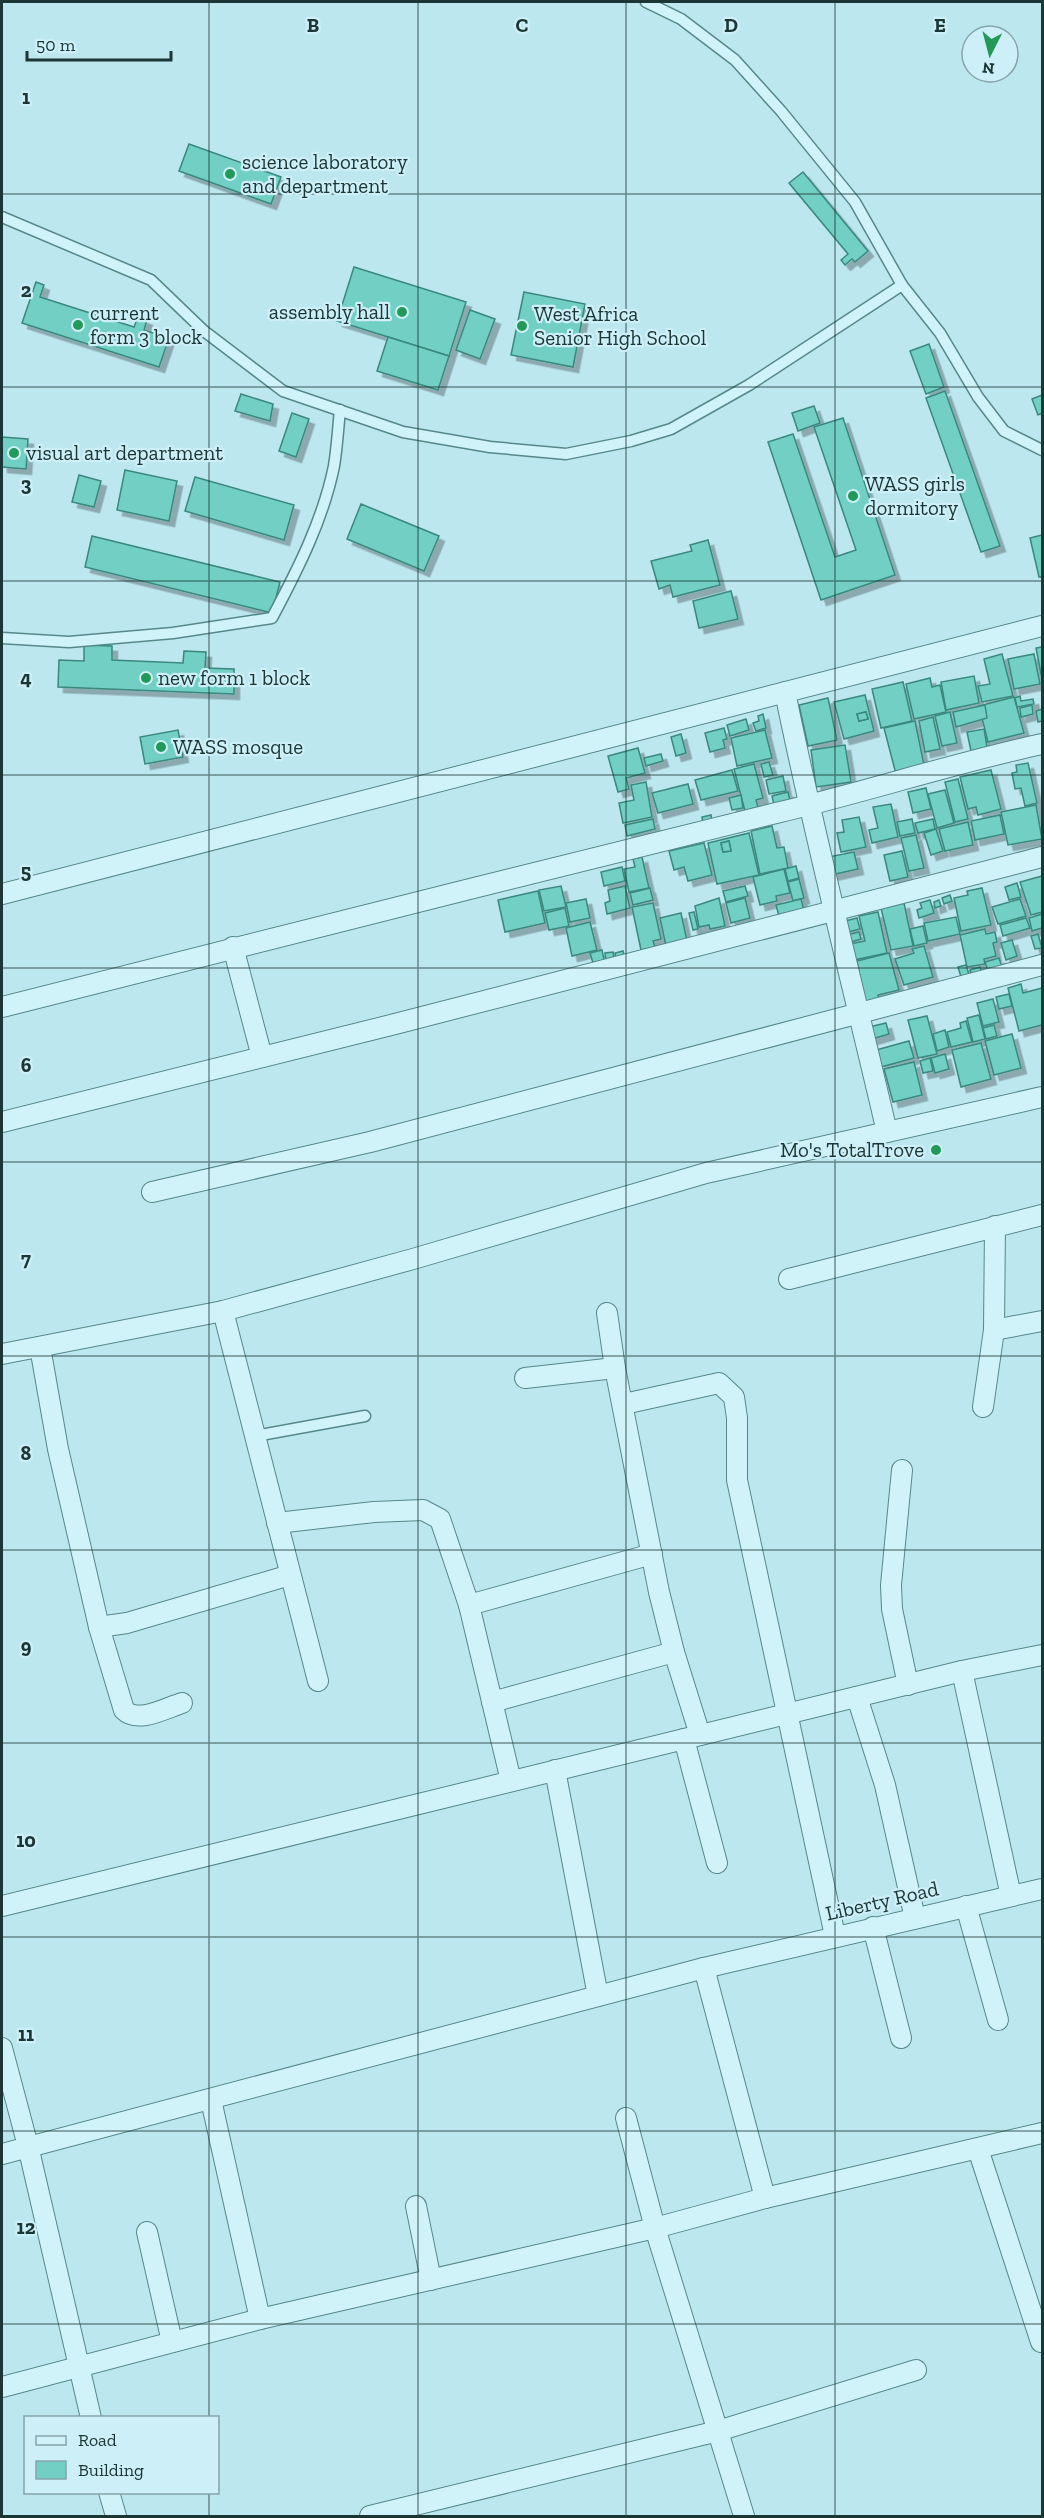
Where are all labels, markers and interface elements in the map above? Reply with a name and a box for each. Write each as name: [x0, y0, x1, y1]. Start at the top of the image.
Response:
text: B: [307, 13, 319, 37]
text: C: [516, 13, 529, 37]
text: D: [724, 13, 738, 37]
text: E: [934, 13, 946, 37]
scale bar: [27, 24, 171, 62]
north arrow: [960, 24, 1020, 84]
text: 50 m: [36, 34, 76, 56]
text: N: [981, 58, 996, 79]
text: 1: [22, 85, 30, 109]
place label: science laboratory and department: [242, 149, 408, 198]
marker: science laboratory and department: [223, 167, 237, 181]
text: 2: [21, 278, 32, 302]
place label: assembly hall: [269, 299, 390, 324]
place label: current form 3 block: [90, 300, 202, 349]
place label: West Africa Senior High School: [534, 301, 707, 350]
marker: assembly hall: [395, 305, 409, 319]
marker: current form 3 block: [71, 318, 85, 332]
marker: West Africa Senior High School: [515, 319, 529, 333]
place label: visual art department: [26, 440, 223, 465]
marker: visual art department: [7, 446, 21, 460]
place label: WASS girls dormitory: [865, 471, 965, 520]
text: 3: [21, 472, 32, 496]
marker: WASS girls dormitory: [846, 489, 860, 503]
place label: new form 1 block: [158, 665, 310, 690]
text: 4: [20, 666, 32, 690]
marker: new form 1 block: [139, 671, 153, 685]
place label: WASS mosque: [173, 734, 303, 759]
marker: WASS mosque: [154, 740, 168, 754]
text: 5: [21, 859, 31, 883]
text: 6: [21, 1053, 32, 1077]
place label: Mo's TotalTrove: [780, 1137, 924, 1162]
marker: Mo's TotalTrove: [929, 1143, 943, 1157]
text: 7: [21, 1247, 31, 1271]
text: 8: [21, 1441, 32, 1465]
text: 9: [21, 1634, 32, 1658]
text: 10: [16, 1828, 36, 1852]
street label: Liberty Road: [823, 1875, 941, 1926]
text: 11: [18, 2022, 34, 2046]
text: 12: [17, 2215, 36, 2239]
legend: [24, 2416, 219, 2494]
text: Road: [78, 2429, 117, 2451]
text: Building: [78, 2459, 144, 2481]

